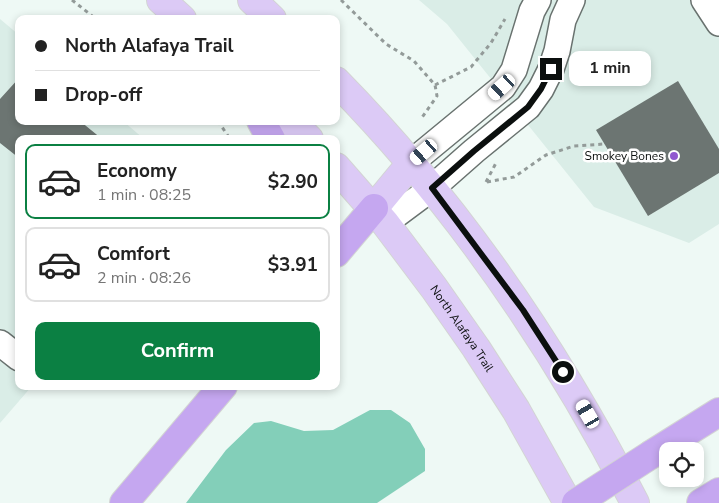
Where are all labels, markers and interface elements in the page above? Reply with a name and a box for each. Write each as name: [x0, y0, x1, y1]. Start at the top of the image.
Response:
text: North Alafaya Trail: [65, 33, 234, 59]
callout: 1 min: [568, 52, 651, 86]
text: 1 min: [589, 57, 631, 79]
route end: [540, 58, 562, 80]
car: [485, 71, 518, 103]
text: Drop-off: [65, 82, 142, 108]
car: [407, 136, 440, 168]
place label: Smokey Bones: [585, 148, 664, 164]
marker: Smokey Bones: [668, 150, 680, 162]
text: Economy: [97, 158, 177, 184]
icon: car: [37, 159, 82, 204]
text: $2.90: [268, 169, 318, 195]
text: 1 min · 08:25: [97, 184, 191, 206]
text: Comfort: [97, 241, 170, 267]
icon: car: [37, 242, 82, 287]
text: $3.91: [268, 252, 318, 278]
text: 2 min · 08:26: [97, 267, 191, 289]
street label: North Alafaya Trail: [426, 282, 498, 375]
button: Confirm: [35, 322, 320, 380]
route start: [552, 361, 574, 383]
car: [574, 397, 601, 431]
map controls: [659, 442, 704, 487]
button: locate: [659, 442, 704, 487]

